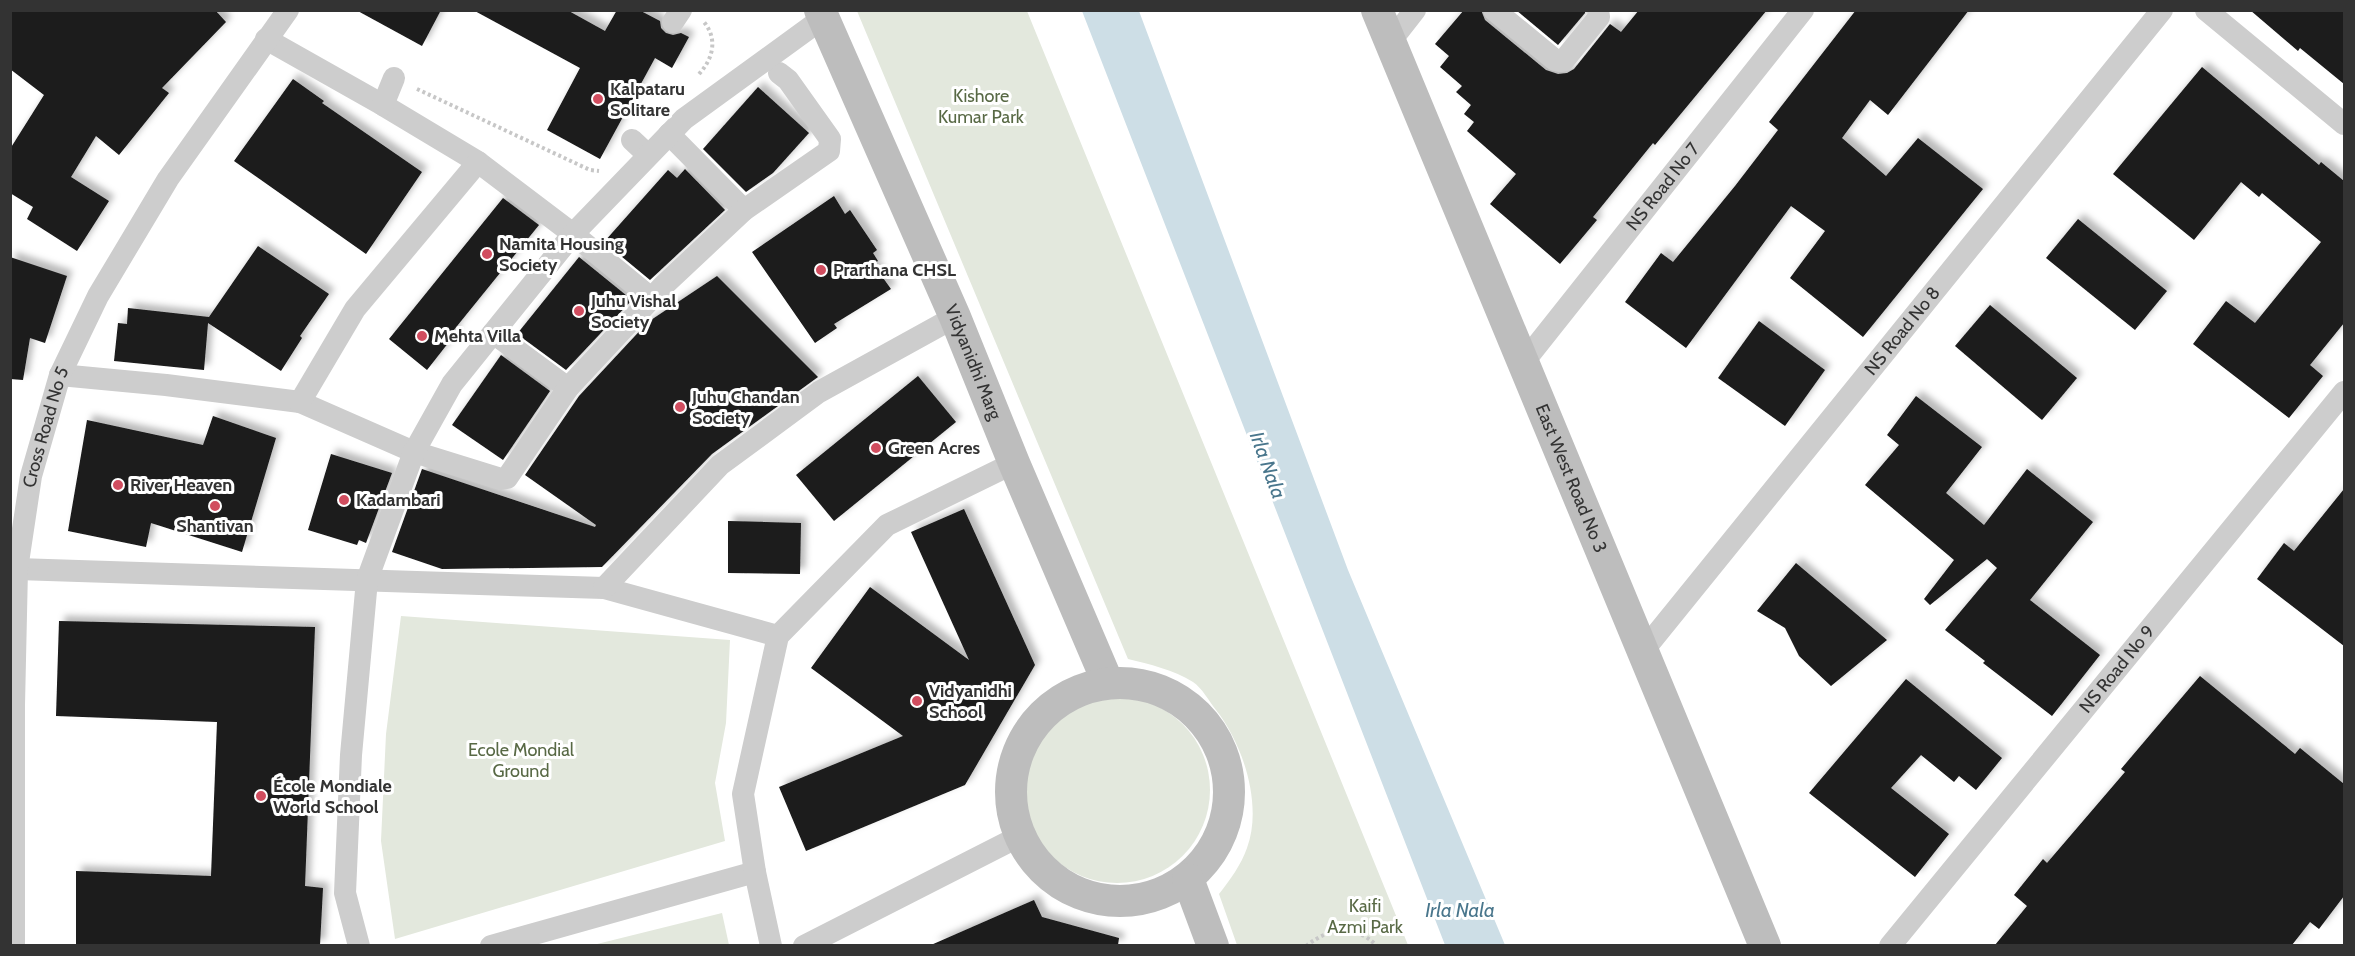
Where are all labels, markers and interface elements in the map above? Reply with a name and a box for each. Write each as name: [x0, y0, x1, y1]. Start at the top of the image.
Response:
place label: Kalpataru Solitare: [610, 78, 685, 121]
park label: Kishore Kumar Park: [938, 85, 1025, 128]
marker: Kalpataru Solitare: [591, 92, 605, 106]
street label: NS Road No 7: [1621, 138, 1704, 235]
place label: Namita Housing Society: [499, 233, 624, 276]
marker: Namita Housing Society: [480, 247, 494, 261]
place label: Prarthana CHSL: [833, 259, 956, 281]
marker: Prarthana CHSL: [814, 263, 828, 277]
street label: NS Road No 8: [1860, 282, 1945, 380]
place label: Juhu Vishal Society: [590, 290, 676, 333]
street label: Vidyanidhi Marg: [940, 301, 1007, 424]
marker: Juhu Vishal Society: [572, 304, 586, 318]
place label: Mehta Villa: [434, 325, 521, 347]
marker: Mehta Villa: [415, 329, 429, 343]
street label: Cross Road No 5: [18, 363, 73, 489]
place label: Juhu Chandan Society: [691, 386, 800, 429]
marker: Juhu Chandan Society: [673, 400, 687, 414]
street label: East West Road No 3: [1531, 401, 1612, 556]
water label: Irla Nala: [1245, 428, 1291, 502]
place label: Green Acres: [888, 437, 980, 459]
marker: Green Acres: [869, 441, 883, 455]
place label: River Heaven: [130, 474, 232, 496]
marker: River Heaven: [111, 478, 125, 492]
place label: Kadambari: [356, 489, 441, 511]
marker: Kadambari: [337, 493, 351, 507]
marker: Shantivan: [208, 499, 222, 513]
place label: Shantivan: [176, 515, 254, 537]
street label: NS Road No 9: [2074, 621, 2159, 717]
place label: Vidyanidhi School: [929, 680, 1012, 723]
marker: Vidyanidhi School: [910, 694, 924, 708]
park label: Ecole Mondial Ground: [468, 739, 575, 782]
place label: École Mondiale World School: [273, 775, 392, 818]
marker: École Mondiale World School: [254, 789, 268, 803]
park label: Kaifi Azmi Park: [1327, 895, 1404, 938]
water label: Irla Nala: [1425, 898, 1495, 922]

